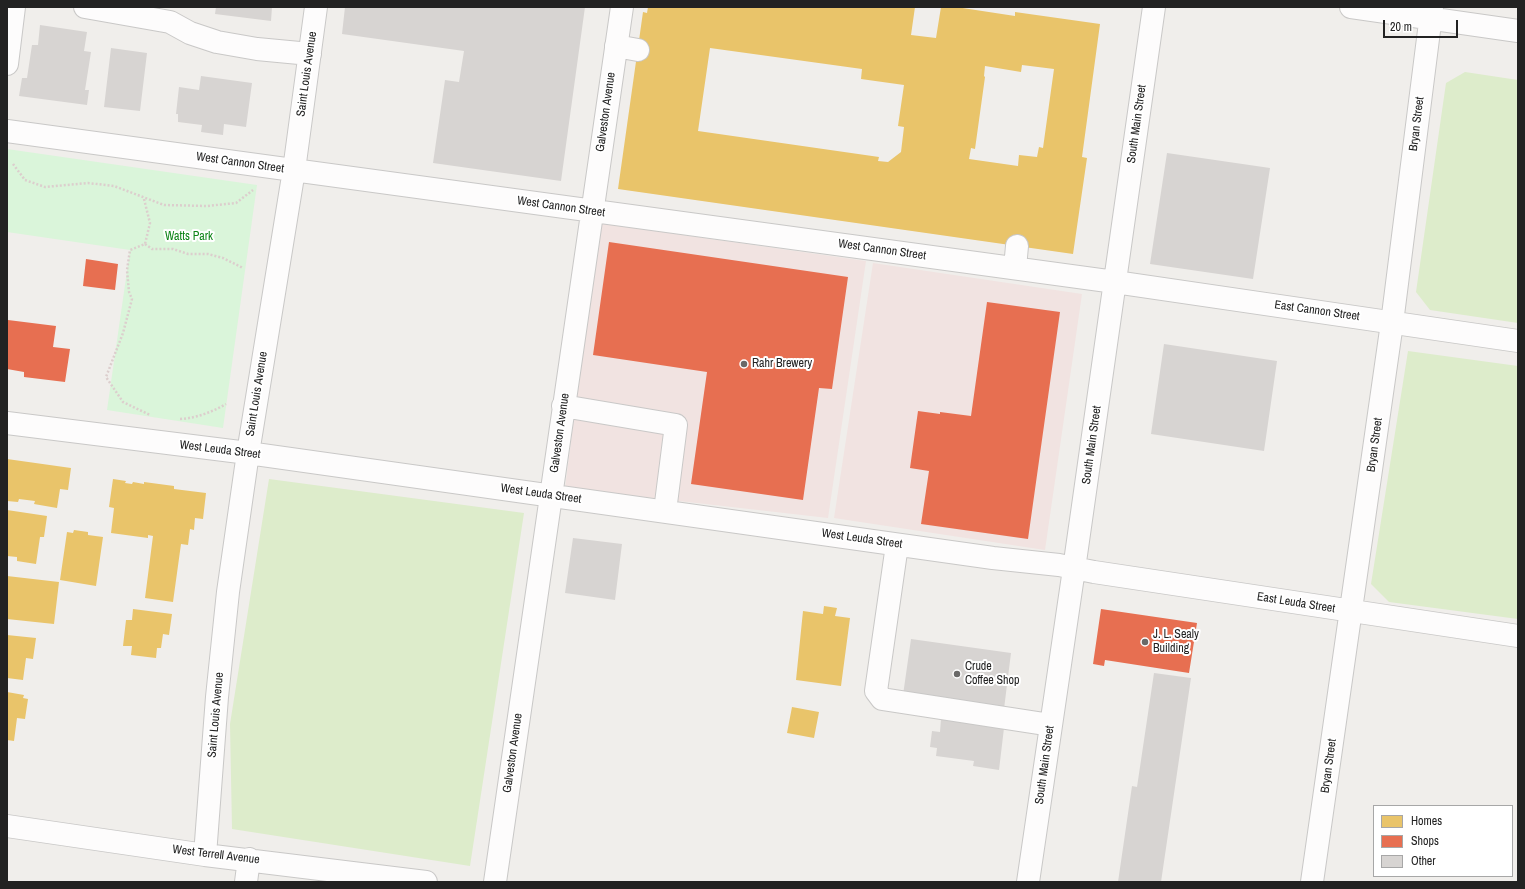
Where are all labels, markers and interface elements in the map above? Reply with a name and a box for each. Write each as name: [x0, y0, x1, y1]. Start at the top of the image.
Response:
scale bar: [1385, 12, 1460, 38]
text: 20 m: [1390, 19, 1412, 35]
street label: Saint Louis Avenue: [294, 31, 320, 117]
street label: Galveston Avenue: [593, 71, 619, 153]
street label: South Main Street: [1124, 84, 1150, 164]
street label: Bryan Street: [1407, 96, 1427, 152]
street label: West Cannon Street: [195, 150, 285, 176]
street label: West Cannon Street: [516, 194, 606, 220]
park label: Watts Park: [165, 230, 213, 244]
street label: West Cannon Street: [837, 237, 927, 263]
street label: East Cannon Street: [1273, 298, 1361, 324]
street label: Saint Louis Avenue: [243, 351, 271, 437]
place label: Rahr Brewery: [752, 357, 812, 371]
marker: Rahr Brewery: [739, 359, 749, 369]
street label: Galveston Avenue: [547, 392, 573, 474]
street label: South Main Street: [1079, 405, 1105, 485]
street label: Bryan Street: [1364, 417, 1386, 473]
street label: West Leuda Street: [179, 438, 261, 462]
street label: West Leuda Street: [500, 481, 582, 507]
street label: West Leuda Street: [821, 526, 903, 552]
street label: East Leuda Street: [1256, 590, 1336, 616]
place label: J. L. Sealy Building: [1153, 628, 1199, 656]
marker: J. L. Sealy Building: [1140, 637, 1150, 647]
place label: Crude Coffee Shop: [965, 660, 1020, 688]
marker: Crude Coffee Shop: [952, 669, 962, 679]
street label: Saint Louis Avenue: [205, 672, 227, 758]
street label: Galveston Avenue: [500, 712, 526, 794]
street label: South Main Street: [1032, 725, 1058, 805]
street label: Bryan Street: [1318, 738, 1340, 794]
legend: [1373, 805, 1513, 877]
text: Homes: [1411, 813, 1442, 829]
text: Shops: [1411, 833, 1439, 849]
street label: West Terrell Avenue: [172, 843, 260, 867]
text: Other: [1411, 853, 1436, 869]

